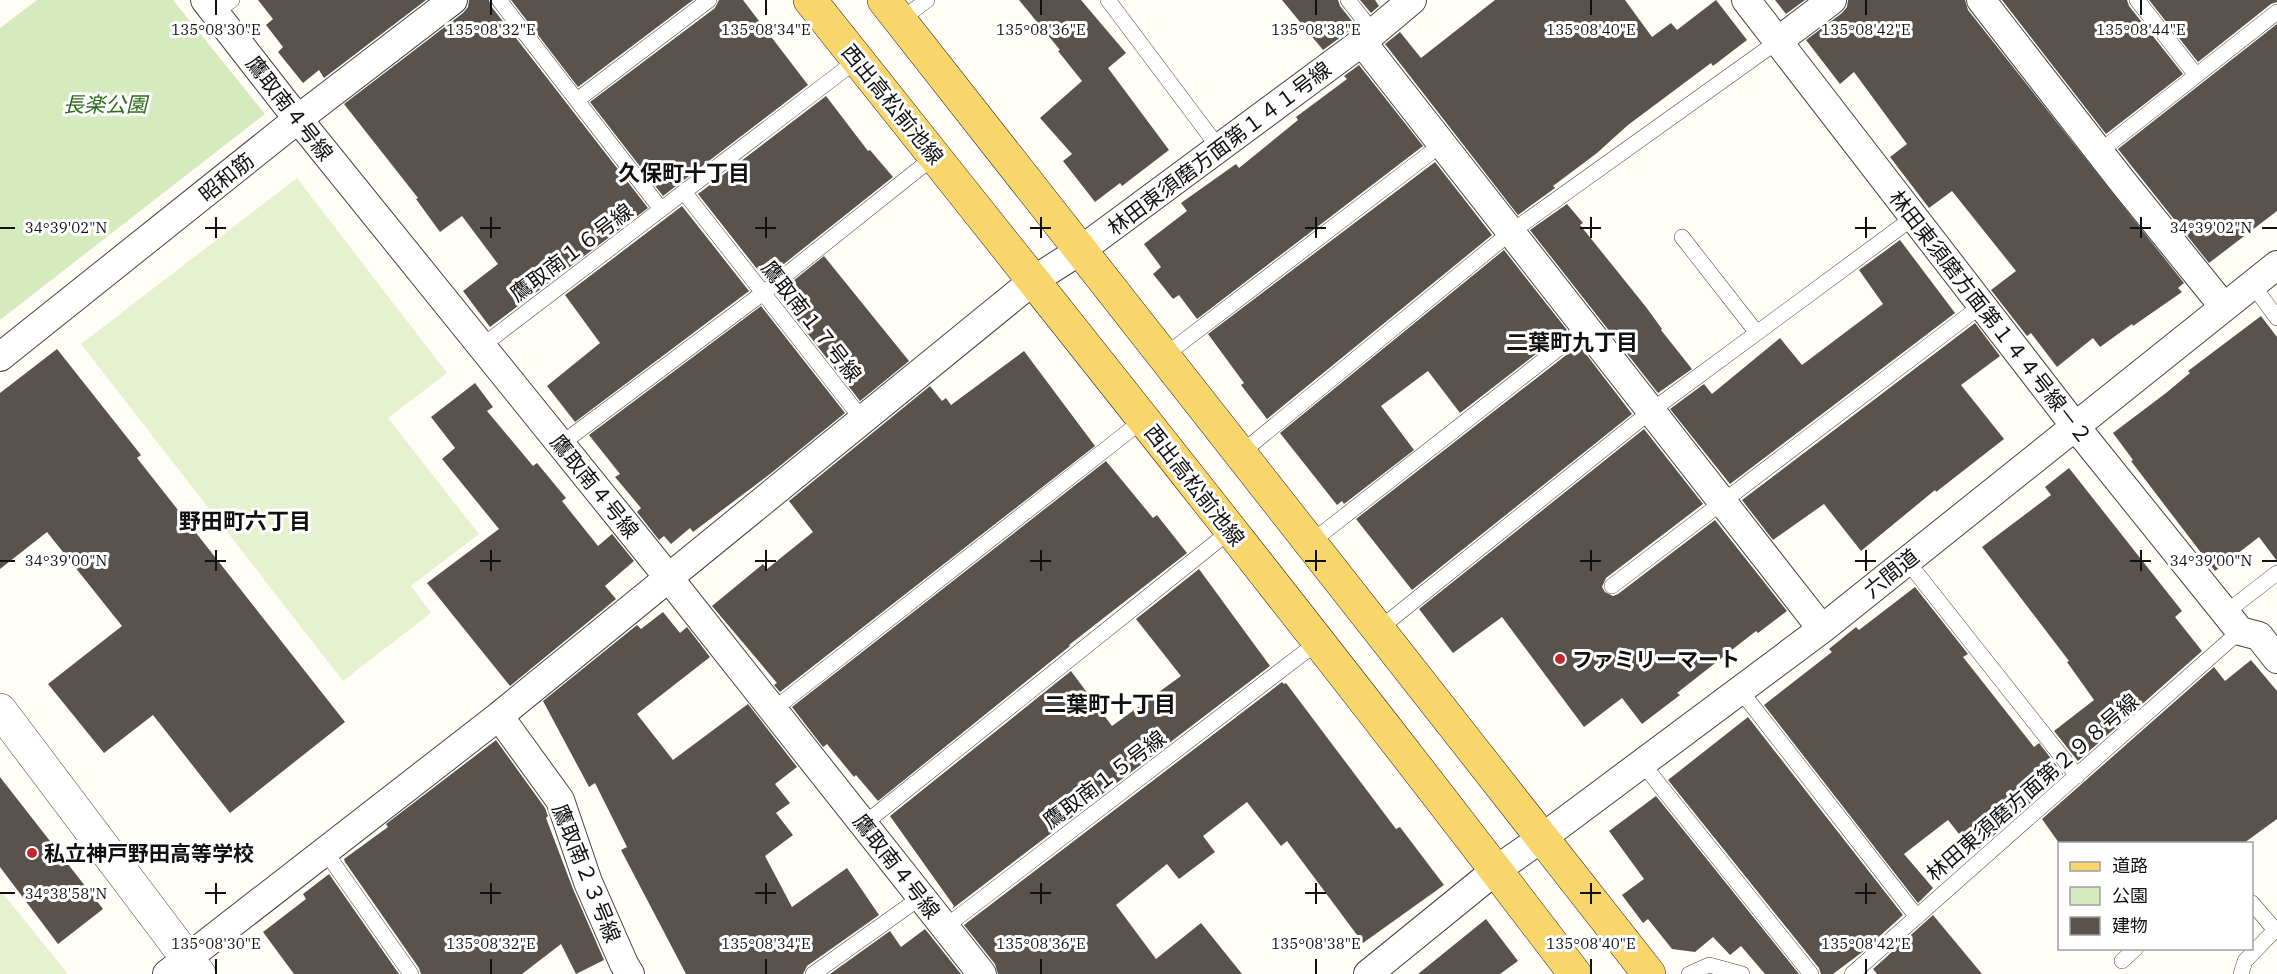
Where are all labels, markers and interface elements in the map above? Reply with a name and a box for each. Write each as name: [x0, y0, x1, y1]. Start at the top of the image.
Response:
text: 135°08'30"E: [171, 20, 261, 39]
text: 135°08'32"E: [446, 20, 536, 39]
text: 135°08'34"E: [721, 20, 811, 39]
text: 135°08'36"E: [996, 20, 1086, 39]
text: 135°08'38"E: [1271, 20, 1361, 39]
text: 135°08'40"E: [1546, 20, 1636, 39]
text: 135°08'42"E: [1821, 20, 1911, 39]
text: 135°08'44"E: [2096, 20, 2186, 39]
street label: 西出高松前池線: [836, 38, 950, 170]
street label: 鷹取南４号線: [240, 50, 340, 166]
street label: 林田東須磨方面第１４１号線: [1102, 55, 1336, 241]
park label: 長楽公園: [63, 90, 150, 118]
street label: 昭和筋: [193, 146, 259, 208]
district label: 久保町十丁目: [618, 158, 750, 187]
street label: 林田東須磨方面第１４４号線－２: [1883, 184, 2099, 450]
street label: 鷹取南１６号線: [504, 197, 638, 307]
text: 34°39'02"N: [25, 218, 107, 237]
text: 34°39'02"N: [2170, 218, 2252, 237]
street label: 鷹取南１７号線: [756, 254, 868, 388]
district label: 二葉町九丁目: [1506, 327, 1638, 356]
street label: 西出高松前池線: [1139, 418, 1251, 552]
street label: 鷹取南４号線: [544, 428, 646, 544]
district label: 野田町六丁目: [179, 506, 311, 535]
street label: 六間道: [1858, 542, 1924, 604]
text: 34°39'00"N: [25, 551, 107, 570]
text: 34°39'00"N: [2170, 551, 2252, 570]
place label: ファミリーマート: [1572, 645, 1740, 673]
marker: ファミリーマート: [1553, 652, 1567, 666]
street label: 林田東須磨方面第２９８号線: [1920, 687, 2144, 887]
district label: 二葉町十丁目: [1044, 689, 1176, 718]
street label: 鷹取南１５号線: [1037, 724, 1171, 834]
street label: 鷹取南２３号線: [546, 800, 628, 946]
street label: 鷹取南４号線: [847, 808, 947, 924]
place label: 私立神戸野田高等学校: [44, 839, 254, 867]
legend: [2058, 842, 2253, 950]
marker: 私立神戸野田高等学校: [25, 846, 39, 860]
text: 道路: [2112, 854, 2148, 877]
text: 34°38'58"N: [25, 884, 107, 903]
text: 公園: [2112, 884, 2148, 907]
text: 建物: [2112, 914, 2148, 937]
text: 135°08'30"E: [171, 934, 261, 953]
text: 135°08'32"E: [446, 934, 536, 953]
text: 135°08'34"E: [721, 934, 811, 953]
text: 135°08'36"E: [996, 934, 1086, 953]
text: 135°08'38"E: [1271, 934, 1361, 953]
text: 135°08'40"E: [1546, 934, 1636, 953]
text: 135°08'42"E: [1821, 934, 1911, 953]

